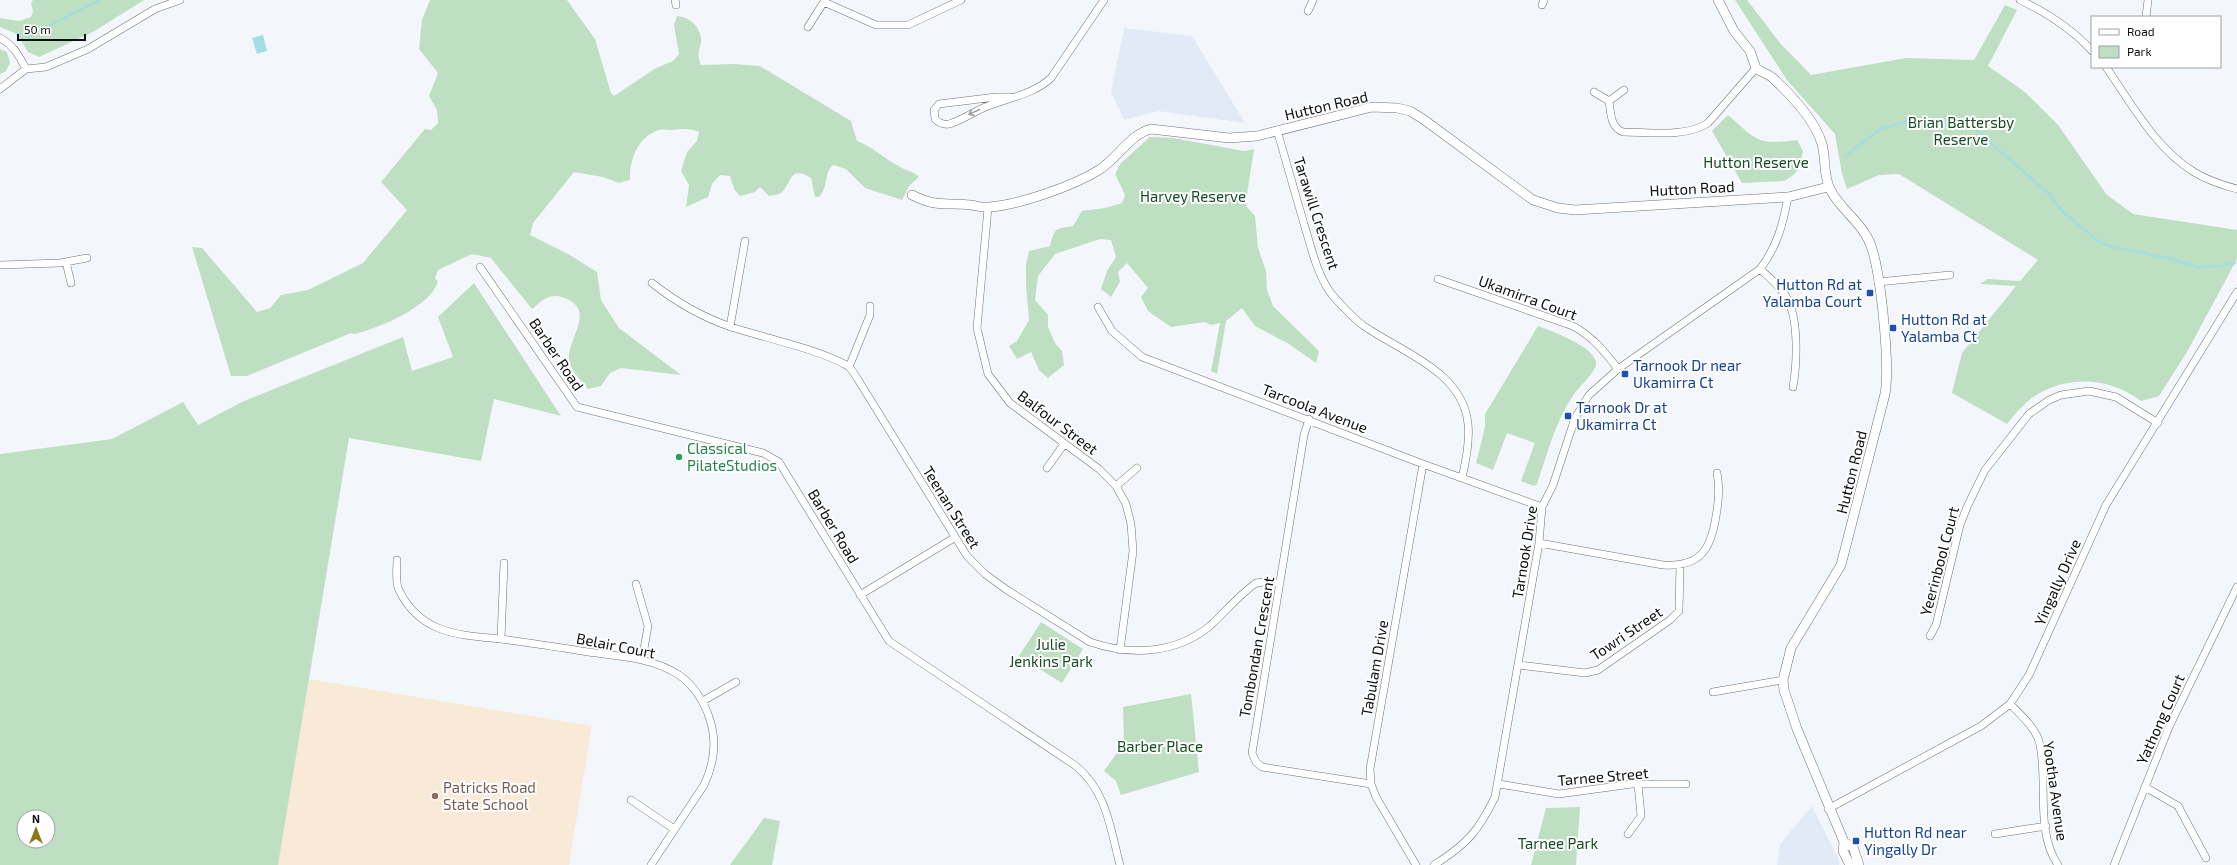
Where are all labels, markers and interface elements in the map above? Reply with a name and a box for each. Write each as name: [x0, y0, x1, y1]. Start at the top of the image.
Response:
scale bar: [18, 16, 85, 42]
legend: [2091, 16, 2221, 68]
text: 50 m: [24, 22, 51, 36]
text: Road: [2127, 24, 2155, 38]
text: Park: [2127, 44, 2152, 58]
street label: Hutton Road: [1282, 87, 1370, 123]
one-way arrow: [968, 109, 980, 116]
park label: Brian Battersby Reserve: [1908, 113, 2014, 148]
park label: Hutton Reserve: [1703, 153, 1809, 171]
street label: Tarawill Crescent: [1290, 154, 1344, 272]
street label: Hutton Road: [1649, 177, 1735, 199]
park label: Harvey Reserve: [1140, 187, 1246, 205]
street label: Ukamirra Court: [1476, 271, 1580, 323]
place label: Hutton Rd at Yalamba Court: [1763, 275, 1862, 310]
marker: Hutton Rd at Yalamba Court: [1865, 288, 1875, 298]
place label: Hutton Rd at Yalamba Ct: [1901, 310, 1987, 345]
street label: Barber Road: [526, 314, 588, 394]
marker: Hutton Rd at Yalamba Ct: [1888, 323, 1898, 333]
place label: Tarnook Dr near Ukamirra Ct: [1633, 356, 1741, 391]
marker: Tarnook Dr near Ukamirra Ct: [1620, 369, 1630, 379]
street label: Tarcoola Avenue: [1260, 380, 1370, 436]
street label: Balfour Street: [1015, 386, 1102, 458]
place label: Tarnook Dr at Ukamirra Ct: [1576, 398, 1667, 433]
marker: Tarnook Dr at Ukamirra Ct: [1563, 411, 1573, 421]
street label: Hutton Road: [1832, 429, 1870, 515]
place label: Classical PilateStudios: [687, 439, 777, 474]
marker: Classical PilateStudios: [674, 452, 684, 462]
street label: Teenan Street: [920, 462, 985, 552]
street label: Barber Road: [805, 485, 863, 567]
street label: Tarnook Drive: [1508, 504, 1540, 600]
street label: Yeerinbool Court: [1916, 504, 1962, 618]
street label: Yingally Drive: [2030, 536, 2084, 628]
street label: Tombondan Crescent: [1235, 575, 1277, 719]
street label: Towri Street: [1587, 602, 1666, 664]
street label: Tabulam Drive: [1357, 618, 1391, 718]
street label: Belair Court: [575, 629, 657, 662]
park label: Julie Jenkins Park: [1009, 635, 1093, 670]
street label: Yathong Court: [2132, 671, 2188, 767]
park label: Barber Place: [1117, 737, 1203, 755]
street label: Yootha Avenue: [2040, 740, 2072, 842]
street label: Tarnee Street: [1557, 763, 1650, 789]
place label: Patricks Road State School: [443, 778, 536, 813]
marker: Patricks Road State School: [430, 791, 440, 801]
north arrow: [16, 809, 56, 849]
text: N: [32, 812, 40, 825]
place label: Hutton Rd near Yingally Dr: [1864, 823, 1967, 858]
park label: Tarnee Park: [1518, 834, 1599, 852]
marker: Hutton Rd near Yingally Dr: [1851, 836, 1861, 846]

